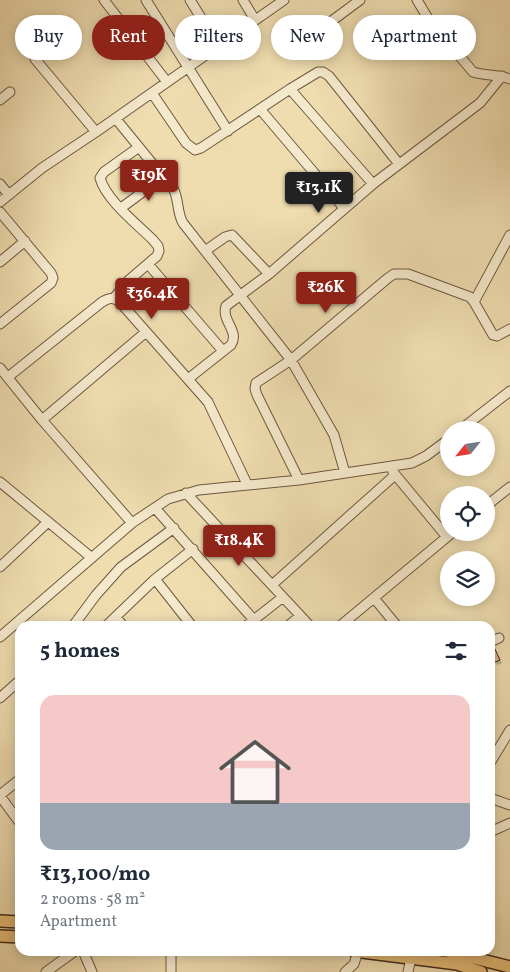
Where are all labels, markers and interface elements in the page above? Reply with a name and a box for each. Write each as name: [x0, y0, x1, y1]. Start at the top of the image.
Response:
chip: Buy: [15, 15, 82, 60]
chip: Rent: [92, 15, 165, 60]
chip: Filters: [175, 15, 261, 60]
chip: New: [271, 15, 343, 60]
chip: Apartment: [353, 15, 476, 60]
pin: ₹19K: [119, 160, 179, 202]
text: ₹19K: [131, 165, 167, 187]
pin: ₹13.1K: [278, 172, 360, 214]
text: ₹13.1K: [296, 177, 342, 199]
pin: ₹26K: [296, 272, 356, 314]
text: ₹26K: [307, 277, 345, 299]
pin: ₹36.4K: [111, 278, 193, 320]
text: ₹36.4K: [126, 283, 178, 305]
north arrow: [440, 421, 495, 476]
map controls: [440, 421, 495, 606]
button: locate: [440, 486, 495, 541]
pin: ₹18.4K: [198, 524, 280, 567]
text: ₹18.4K: [214, 530, 264, 552]
button: layers: [440, 551, 495, 606]
text: 5 homes: [40, 637, 120, 666]
icon: filters: [442, 637, 470, 665]
icon: home: [210, 727, 300, 817]
text: ₹13,100/mo: [40, 860, 150, 889]
text: 2 rooms · 58 m²: [40, 889, 145, 911]
text: Apartment: [40, 911, 117, 933]

